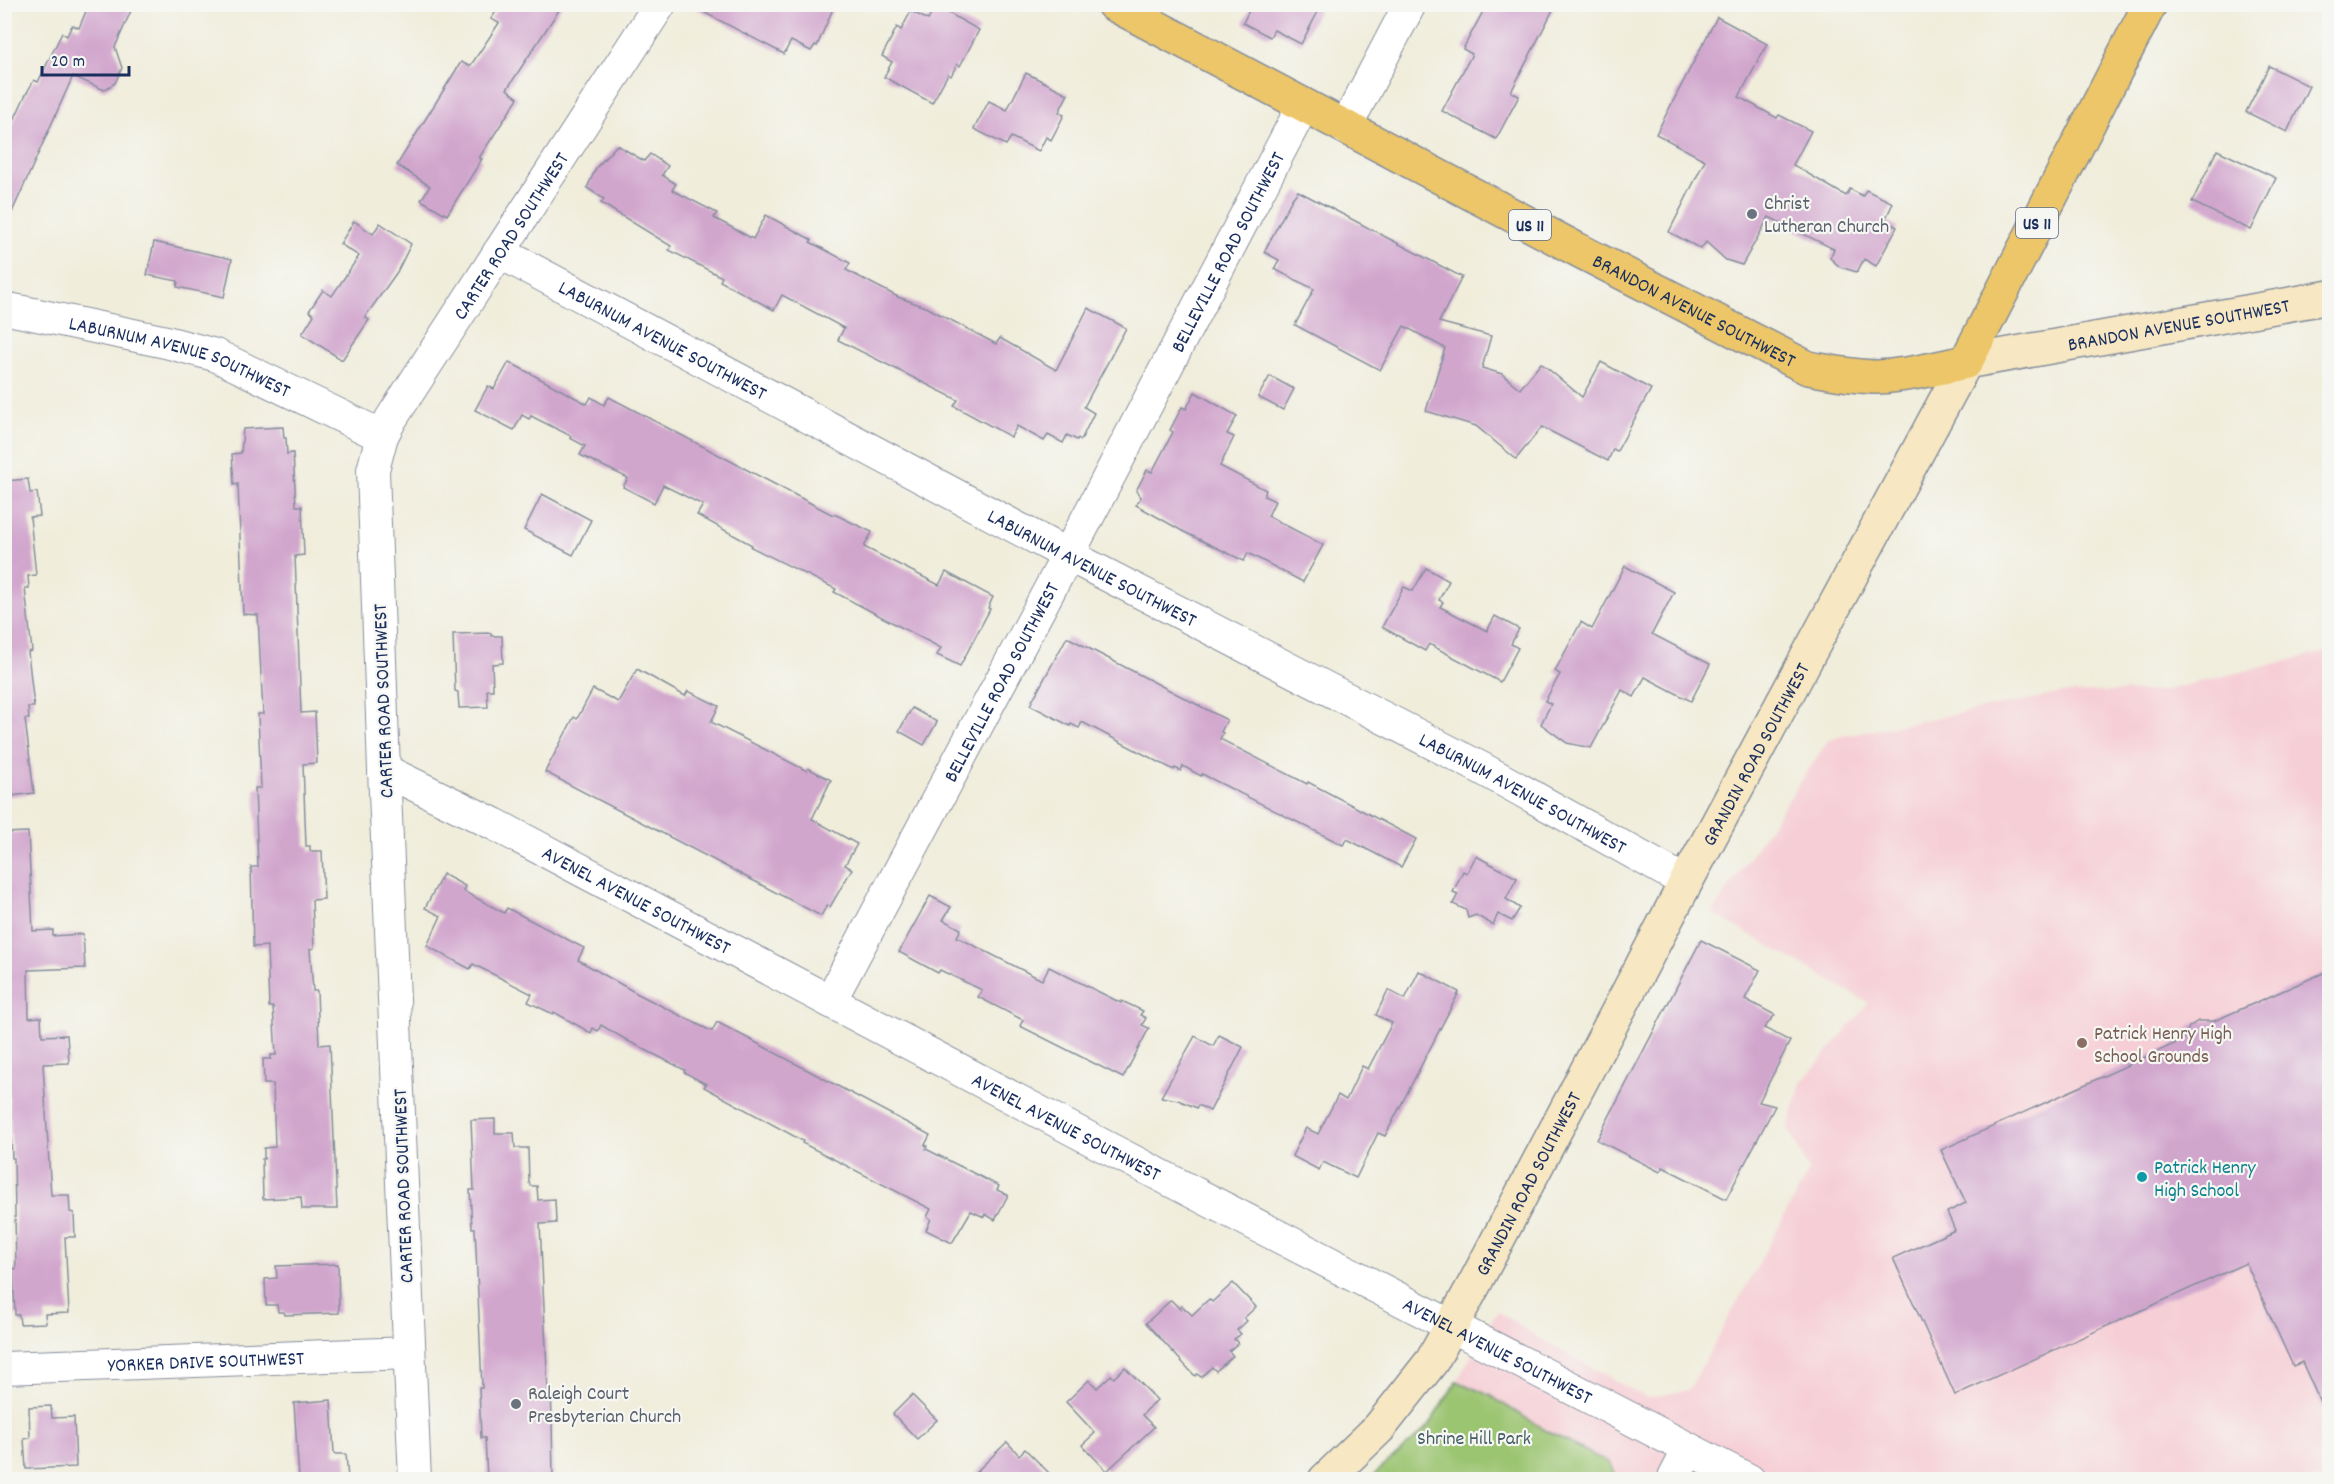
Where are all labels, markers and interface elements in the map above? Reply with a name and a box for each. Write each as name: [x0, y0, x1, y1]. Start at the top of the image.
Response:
scale bar: [42, 39, 129, 77]
text: 20 m: [51, 50, 85, 75]
street label: CARTER ROAD SOUTHWEST: [448, 148, 577, 326]
street label: BELLEVILLE ROAD SOUTHWEST: [1165, 148, 1293, 358]
place label: Christ Lutheran Church: [1764, 191, 1889, 242]
marker: Christ Lutheran Church: [1745, 207, 1759, 221]
road number: US 11: [2016, 208, 2058, 238]
road number: US 11: [1509, 210, 1551, 240]
street label: BRANDON AVENUE SOUTHWEST: [1587, 249, 1800, 376]
street label: LABURNUM AVENUE SOUTHWEST: [553, 275, 771, 409]
street label: BRANDON AVENUE SOUTHWEST: [2066, 293, 2292, 361]
street label: LABURNUM AVENUE SOUTHWEST: [66, 311, 294, 406]
street label: LABURNUM AVENUE SOUTHWEST: [982, 504, 1201, 636]
street label: BELLEVILLE ROAD SOUTHWEST: [938, 578, 1068, 788]
street label: CARTER ROAD SOUTHWEST: [368, 603, 402, 799]
street label: GRANDIN ROAD SOUTHWEST: [1697, 659, 1818, 852]
street label: LABURNUM AVENUE SOUTHWEST: [1413, 727, 1630, 863]
street label: AVENEL AVENUE SOUTHWEST: [536, 841, 735, 963]
place label: Patrick Henry High School Grounds: [2094, 1021, 2232, 1072]
marker: Patrick Henry High School Grounds: [2075, 1036, 2089, 1050]
street label: AVENEL AVENUE SOUTHWEST: [966, 1068, 1165, 1190]
street label: CARTER ROAD SOUTHWEST: [388, 1088, 422, 1284]
street label: GRANDIN ROAD SOUTHWEST: [1470, 1088, 1590, 1282]
place label: Patrick Henry High School: [2154, 1155, 2256, 1206]
marker: Patrick Henry High School: [2135, 1170, 2149, 1184]
street label: AVENEL AVENUE SOUTHWEST: [1397, 1292, 1596, 1413]
street label: YORKER DRIVE SOUTHWEST: [107, 1346, 305, 1381]
place label: Raleigh Court Presbyterian Church: [528, 1381, 681, 1432]
marker: Raleigh Court Presbyterian Church: [509, 1397, 523, 1411]
park label: Shrine Hill Park: [1417, 1426, 1531, 1454]

